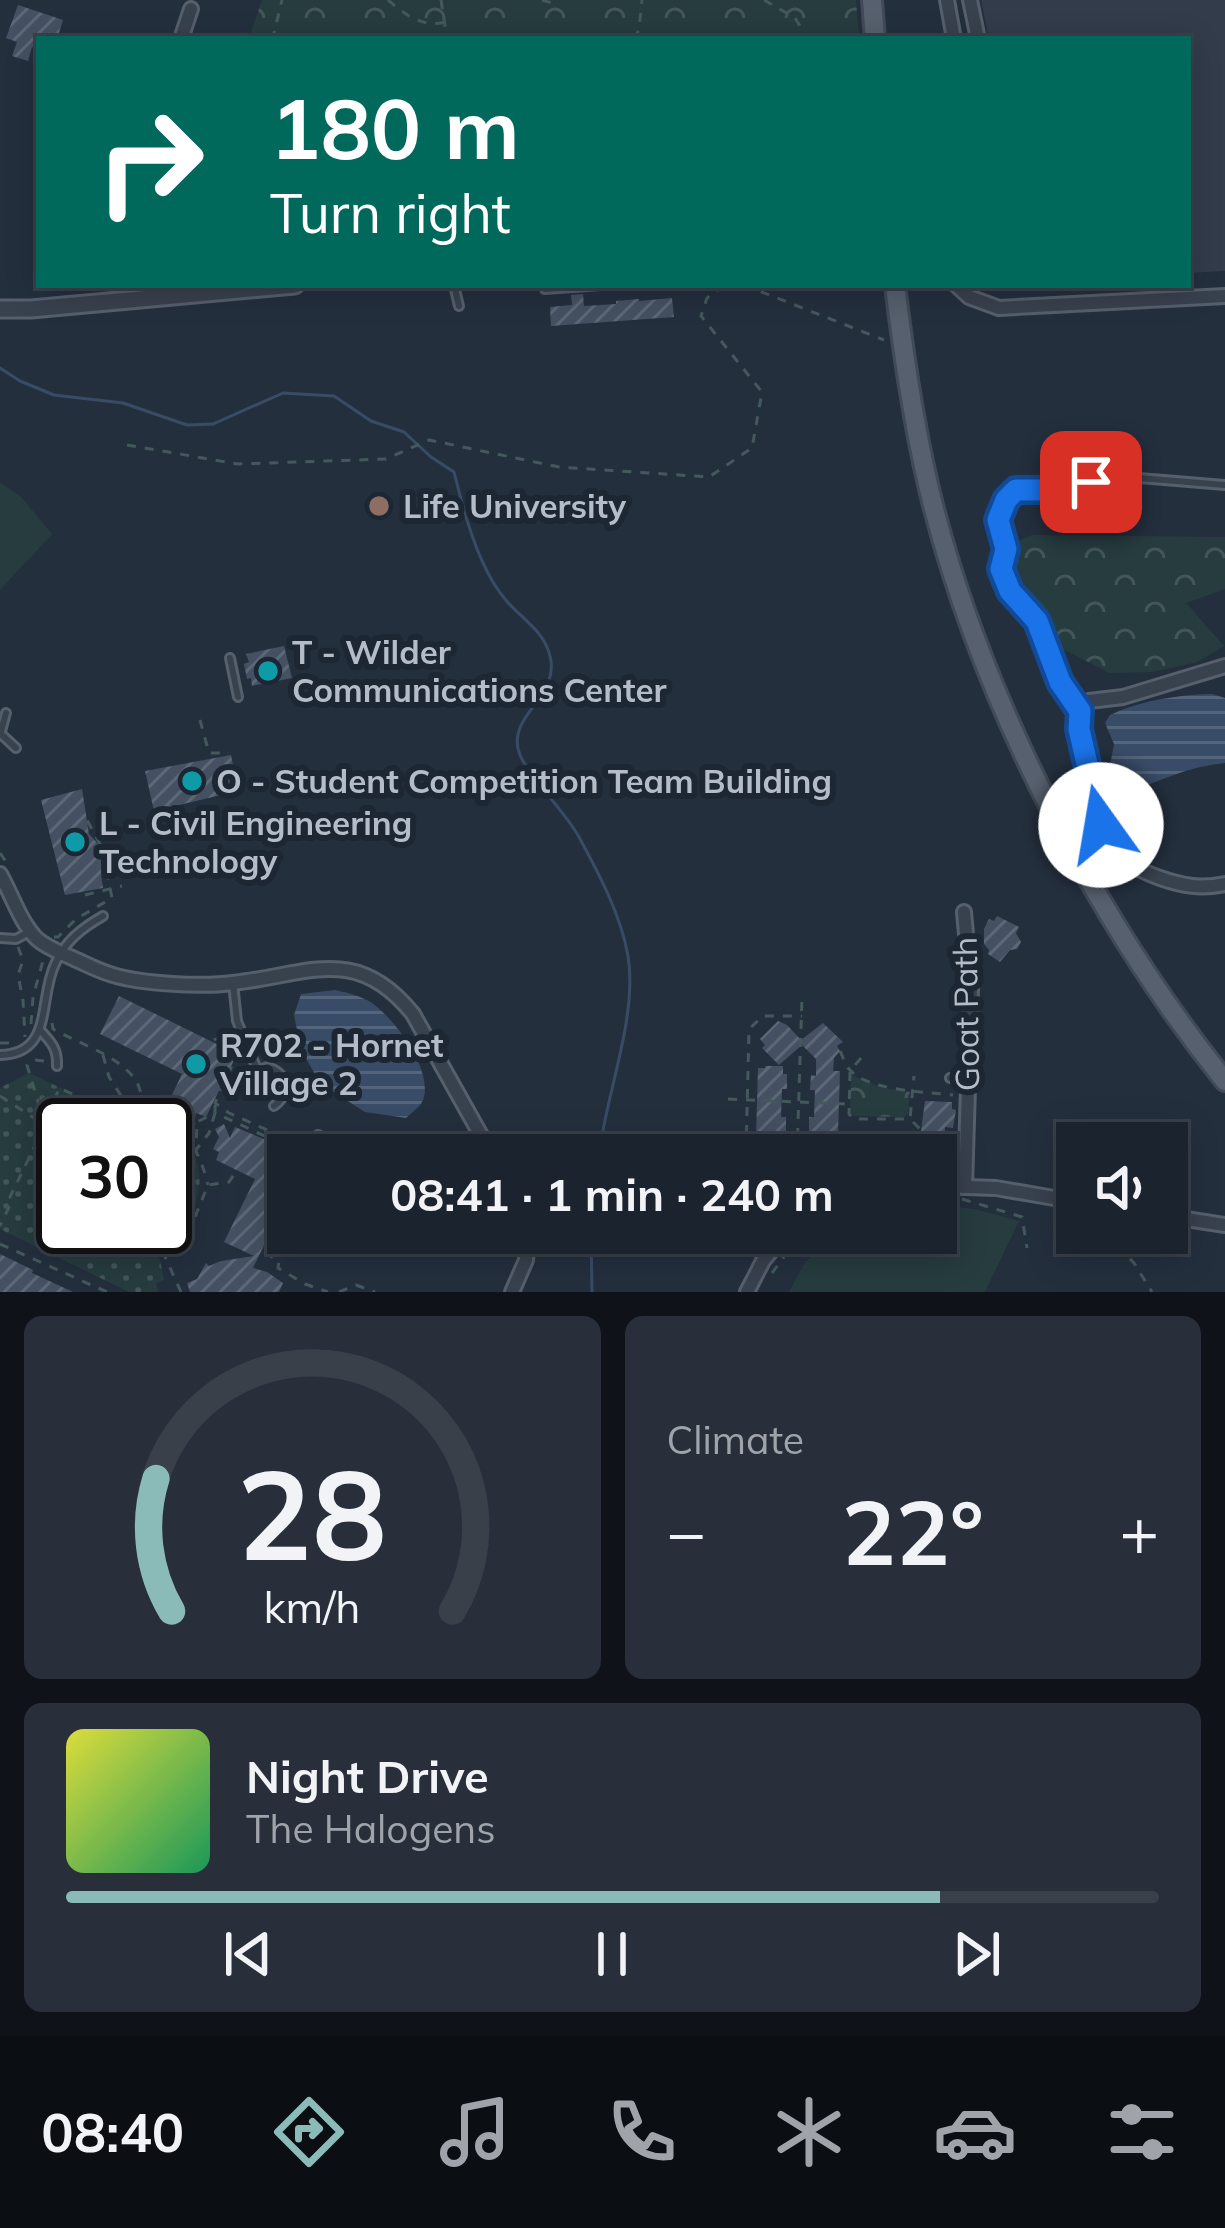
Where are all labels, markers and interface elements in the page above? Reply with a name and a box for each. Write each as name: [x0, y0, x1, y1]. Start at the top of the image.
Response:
text: 180 m: [270, 75, 520, 180]
icon: right: [72, 84, 228, 240]
text: Turn right: [270, 179, 511, 247]
pin: [1040, 431, 1142, 533]
icon: arrive: [1058, 449, 1124, 515]
place label: Life University: [403, 485, 626, 526]
marker: Life University: [366, 493, 392, 519]
place label: T - Wilder Communications Center: [292, 631, 666, 710]
marker: T - Wilder Communications Center: [255, 658, 281, 684]
place label: O - Student Competition Team Building: [216, 760, 832, 801]
position arrow: [1038, 762, 1164, 888]
marker: O - Student Competition Team Building: [179, 768, 205, 794]
place label: L - Civil Engineering Technology: [99, 802, 412, 881]
marker: L - Civil Engineering Technology: [62, 829, 88, 855]
street label: Goat Path: [944, 937, 987, 1092]
place label: R702 - Hornet Village 2: [219, 1024, 444, 1103]
marker: R702 - Hornet Village 2: [183, 1051, 209, 1077]
speed limit sign: 30: [36, 1098, 192, 1254]
map controls: [1056, 1122, 1188, 1254]
button: sound: [1056, 1122, 1188, 1254]
text: 08:41 · 1 min · 240 m: [390, 1166, 834, 1222]
text: Climate: [667, 1415, 804, 1464]
text: 28: [237, 1435, 387, 1591]
text: 22°: [842, 1475, 984, 1588]
text: −: [667, 1490, 706, 1573]
text: +: [1119, 1490, 1159, 1573]
text: km/h: [264, 1579, 361, 1633]
text: Night Drive: [246, 1748, 489, 1804]
text: The Halogens: [246, 1804, 496, 1853]
icon: previous: [215, 1921, 281, 1987]
icon: pause: [579, 1921, 645, 1987]
icon: next: [944, 1921, 1010, 1987]
icon: directions: [267, 2090, 351, 2174]
icon: music: [433, 2090, 517, 2174]
icon: phone: [600, 2090, 684, 2174]
icon: climate: [767, 2090, 851, 2174]
icon: car: [933, 2090, 1017, 2174]
icon: filters: [1100, 2090, 1184, 2174]
text: 08:40: [41, 2098, 184, 2166]

